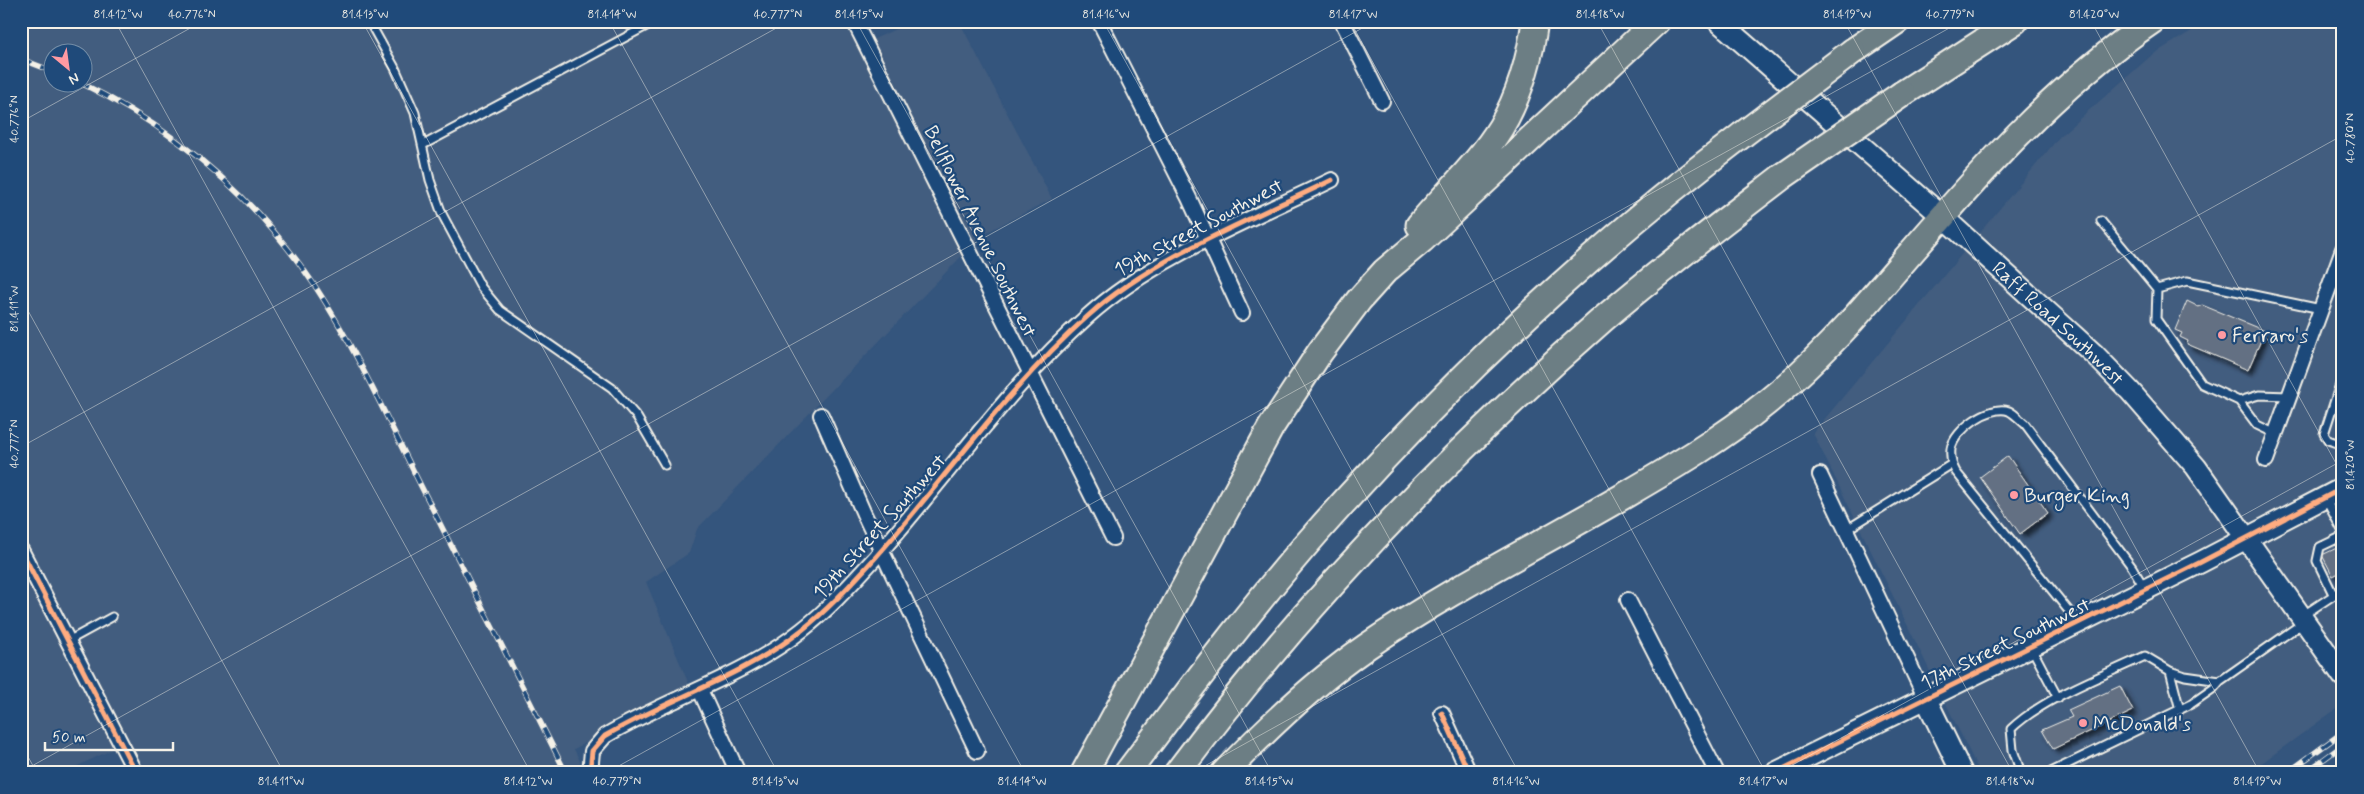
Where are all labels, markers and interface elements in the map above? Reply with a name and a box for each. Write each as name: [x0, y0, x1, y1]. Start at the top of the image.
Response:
text: 81.412°W: [94, 7, 143, 23]
text: 40.776°N: [168, 7, 216, 23]
text: 81.413°W: [342, 7, 388, 23]
text: 81.414°W: [588, 7, 637, 23]
text: 40.777°N: [754, 7, 802, 23]
text: 81.415°W: [835, 7, 883, 23]
text: 81.416°W: [1082, 7, 1130, 23]
text: 81.417°W: [1329, 7, 1377, 23]
text: 81.418°W: [1576, 7, 1624, 23]
text: 81.419°W: [1823, 7, 1871, 23]
text: 40.779°N: [1926, 7, 1974, 23]
text: 81.420°W: [2069, 7, 2119, 23]
north arrow: [42, 42, 92, 92]
text: N: [65, 68, 82, 89]
text: 40.776°N: [7, 95, 23, 143]
text: 40.780°N: [2343, 113, 2359, 163]
street label: Bellflower Avenue Southwest: [917, 121, 1043, 342]
street label: 19th Street Southwest: [1110, 172, 1288, 284]
street label: Raff Road Southwest: [1985, 256, 2130, 392]
text: 81.411°W: [7, 286, 23, 332]
place label: Ferraro's: [2232, 323, 2308, 350]
marker: Ferraro's: [2216, 329, 2228, 341]
text: 40.777°N: [7, 420, 23, 468]
text: 81.420°W: [2343, 440, 2359, 490]
street label: 19th Street Southwest: [807, 448, 953, 606]
place label: Burger King: [2024, 483, 2130, 511]
marker: Burger King: [2008, 489, 2020, 501]
street label: 17th Street Southwest: [1916, 592, 2095, 697]
place label: McDonald's: [2093, 711, 2191, 738]
marker: McDonald's: [2077, 717, 2089, 729]
scale bar: [45, 719, 172, 751]
text: 50 m: [52, 728, 86, 748]
text: 81.411°W: [258, 774, 304, 790]
text: 81.412°W: [504, 774, 553, 790]
text: 40.779°N: [593, 774, 641, 790]
text: 81.413°W: [752, 774, 798, 790]
text: 81.414°W: [998, 774, 1047, 790]
text: 81.415°W: [1245, 774, 1293, 790]
text: 81.416°W: [1492, 774, 1540, 790]
text: 81.417°W: [1739, 774, 1787, 790]
text: 81.418°W: [1986, 774, 2034, 790]
text: 81.419°W: [2233, 774, 2281, 790]

